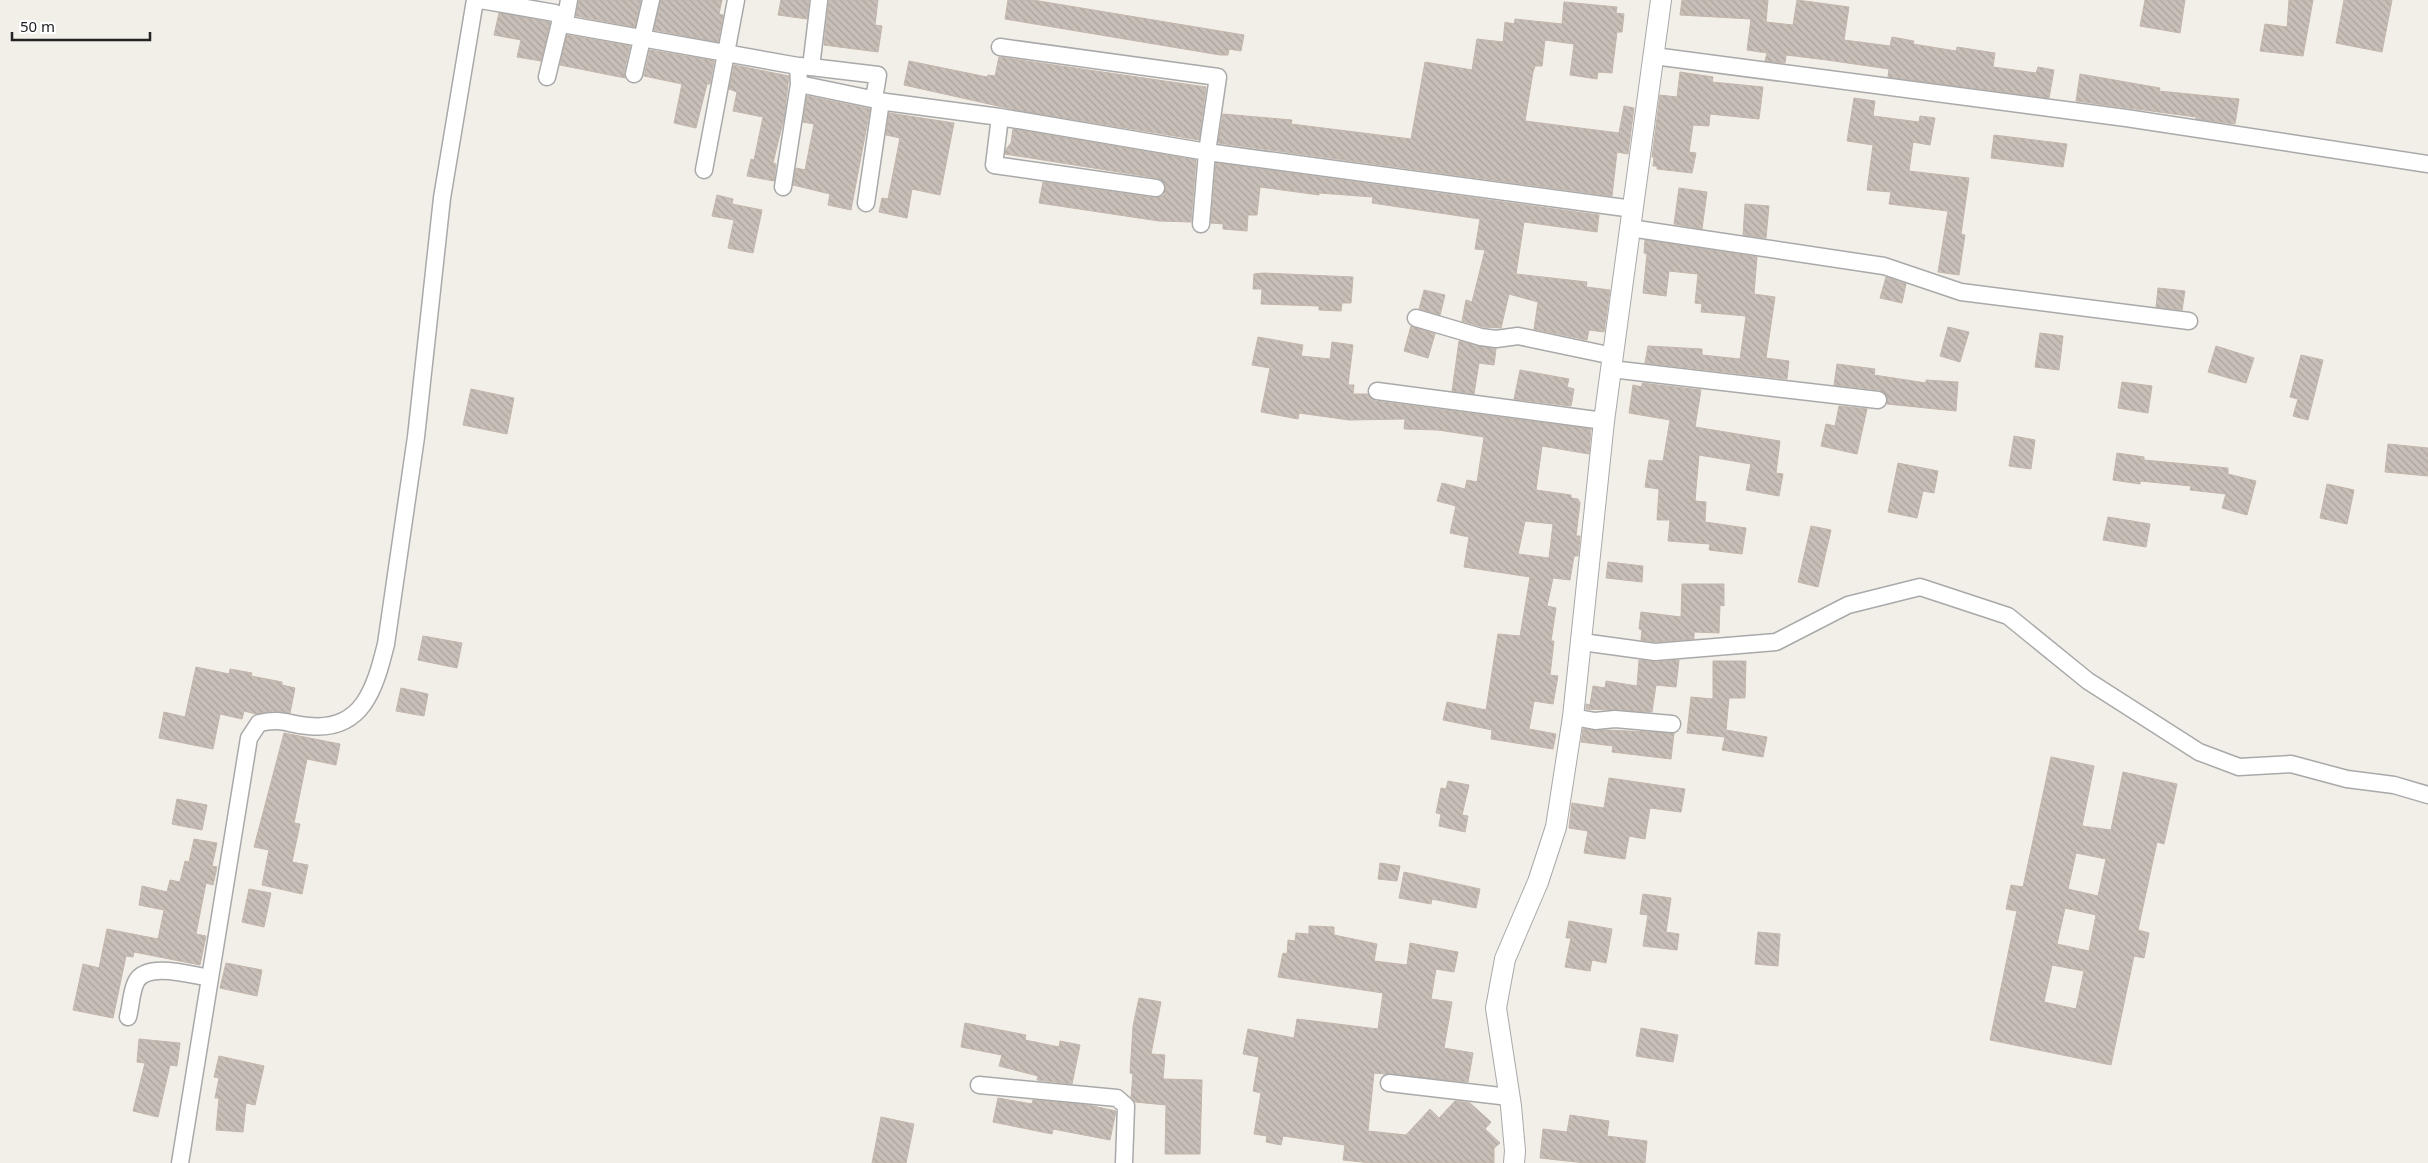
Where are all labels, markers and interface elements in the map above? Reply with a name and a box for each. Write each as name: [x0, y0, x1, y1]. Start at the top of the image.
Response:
scale bar: [12, 10, 150, 42]
text: 50 m: [20, 16, 55, 36]

